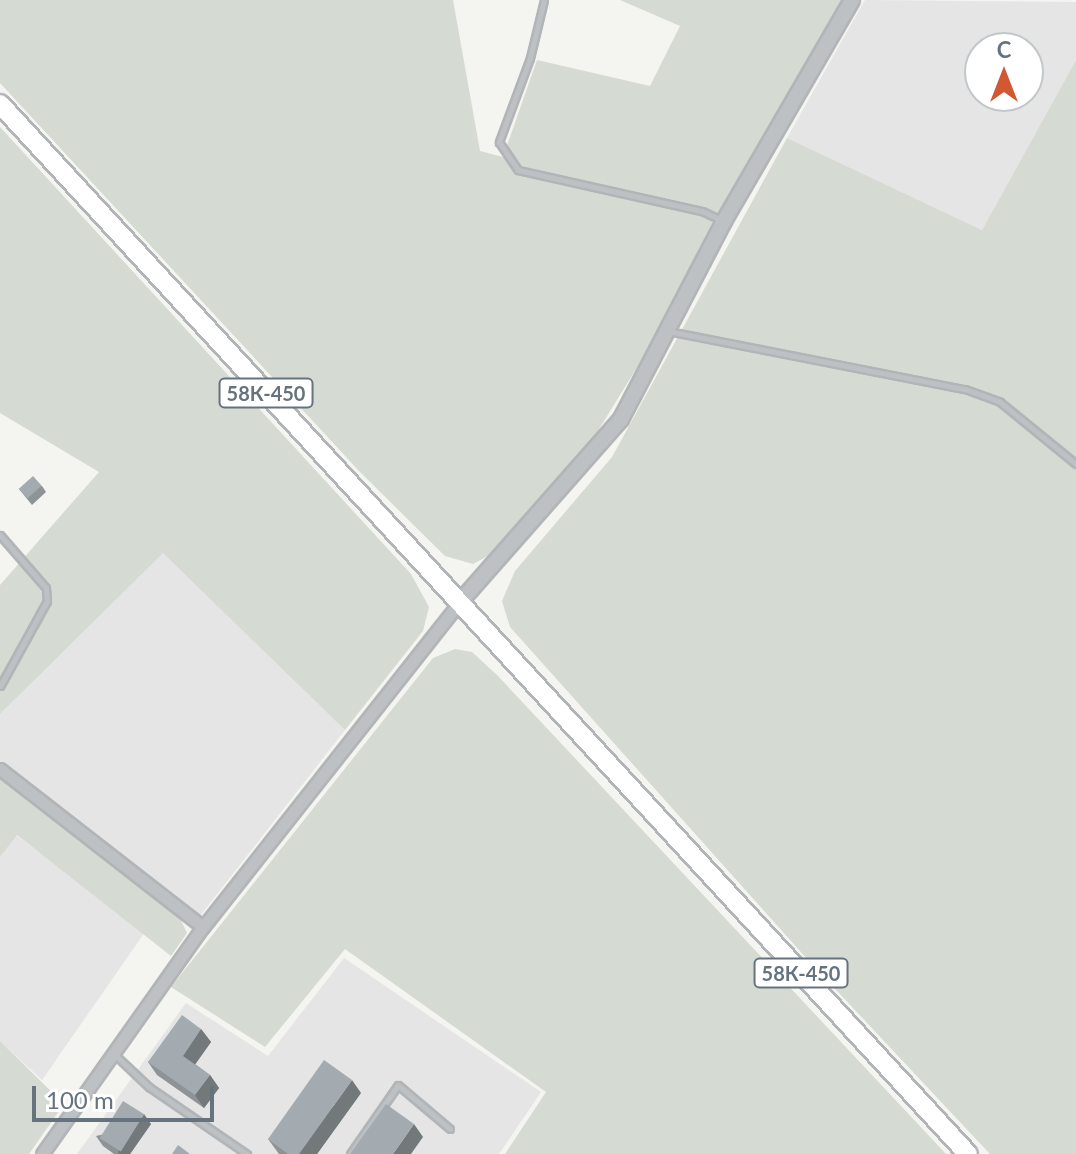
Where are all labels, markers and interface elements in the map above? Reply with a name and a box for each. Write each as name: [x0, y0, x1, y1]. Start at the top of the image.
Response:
north arrow: [964, 32, 1044, 112]
text: С: [997, 36, 1011, 63]
road number: 58К-450: [218, 377, 314, 409]
road number: 58К-450: [753, 957, 849, 989]
scale bar: [36, 1070, 218, 1120]
text: 100 m: [46, 1085, 114, 1114]

